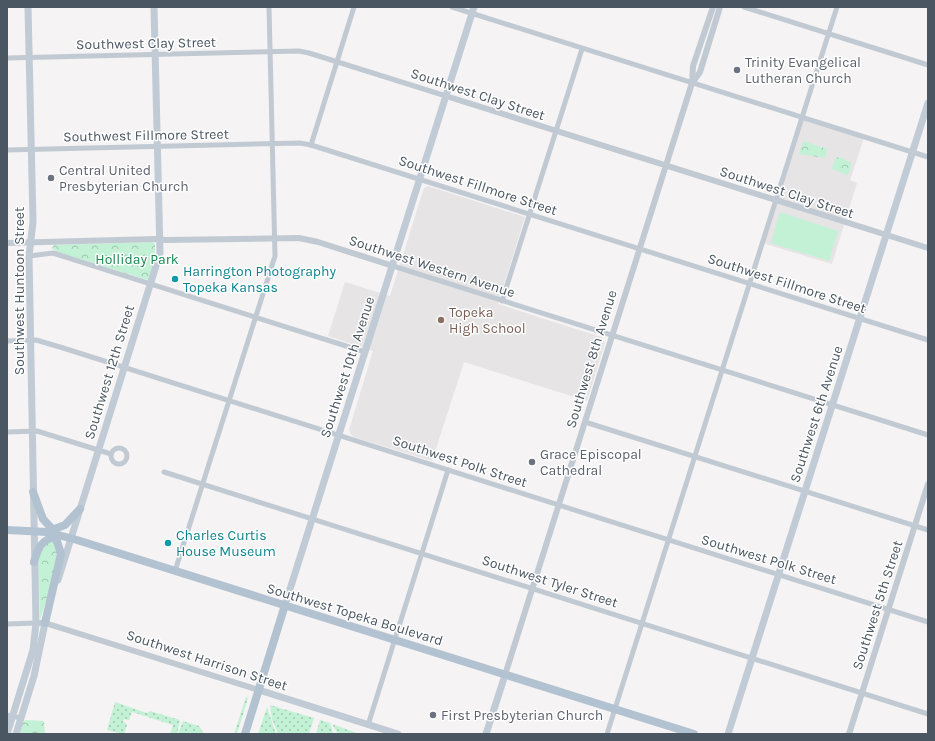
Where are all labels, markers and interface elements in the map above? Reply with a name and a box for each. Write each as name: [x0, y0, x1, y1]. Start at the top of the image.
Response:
street label: Southwest Clay Street: [76, 34, 216, 53]
place label: Trinity Evangelical Lutheran Church: [745, 54, 861, 87]
street label: Southwest Clay Street: [409, 65, 547, 124]
marker: Trinity Evangelical Lutheran Church: [732, 65, 742, 75]
street label: Southwest Fillmore Street: [63, 126, 229, 145]
street label: Southwest Fillmore Street: [396, 152, 559, 219]
place label: Central United Presbyterian Church: [59, 162, 189, 195]
street label: Southwest Clay Street: [718, 163, 856, 222]
marker: Central United Presbyterian Church: [46, 173, 56, 183]
street label: Southwest Huntoon Street: [11, 207, 28, 375]
street label: Southwest Western Avenue: [347, 232, 517, 301]
street label: Southwest Fillmore Street: [705, 250, 868, 317]
park label: Holliday Park: [95, 251, 179, 268]
place label: Harrington Photography Topeka Kansas: [183, 263, 336, 296]
marker: Harrington Photography Topeka Kansas: [170, 274, 180, 284]
street label: Southwest 8th Avenue: [562, 288, 621, 430]
street label: Southwest 10th Avenue: [317, 294, 378, 440]
street label: Southwest 12th Street: [81, 303, 138, 441]
place label: Topeka High School: [449, 304, 526, 337]
marker: Topeka High School: [436, 315, 446, 325]
street label: Southwest 6th Avenue: [786, 344, 847, 485]
street label: Southwest Polk Street: [390, 432, 529, 491]
place label: Grace Episcopal Cathedral: [540, 446, 642, 479]
marker: Grace Episcopal Cathedral: [527, 457, 537, 467]
place label: Charles Curtis House Museum: [176, 527, 276, 560]
street label: Southwest Polk Street: [699, 531, 839, 588]
marker: Charles Curtis House Museum: [163, 538, 173, 548]
street label: Southwest 5th Street: [849, 538, 906, 672]
street label: Southwest Tyler Street: [480, 551, 620, 611]
street label: Southwest Topeka Boulevard: [265, 580, 445, 649]
street label: Southwest Harrison Street: [124, 626, 289, 695]
place label: First Presbyterian Church: [441, 707, 603, 724]
marker: First Presbyterian Church: [428, 710, 438, 720]

